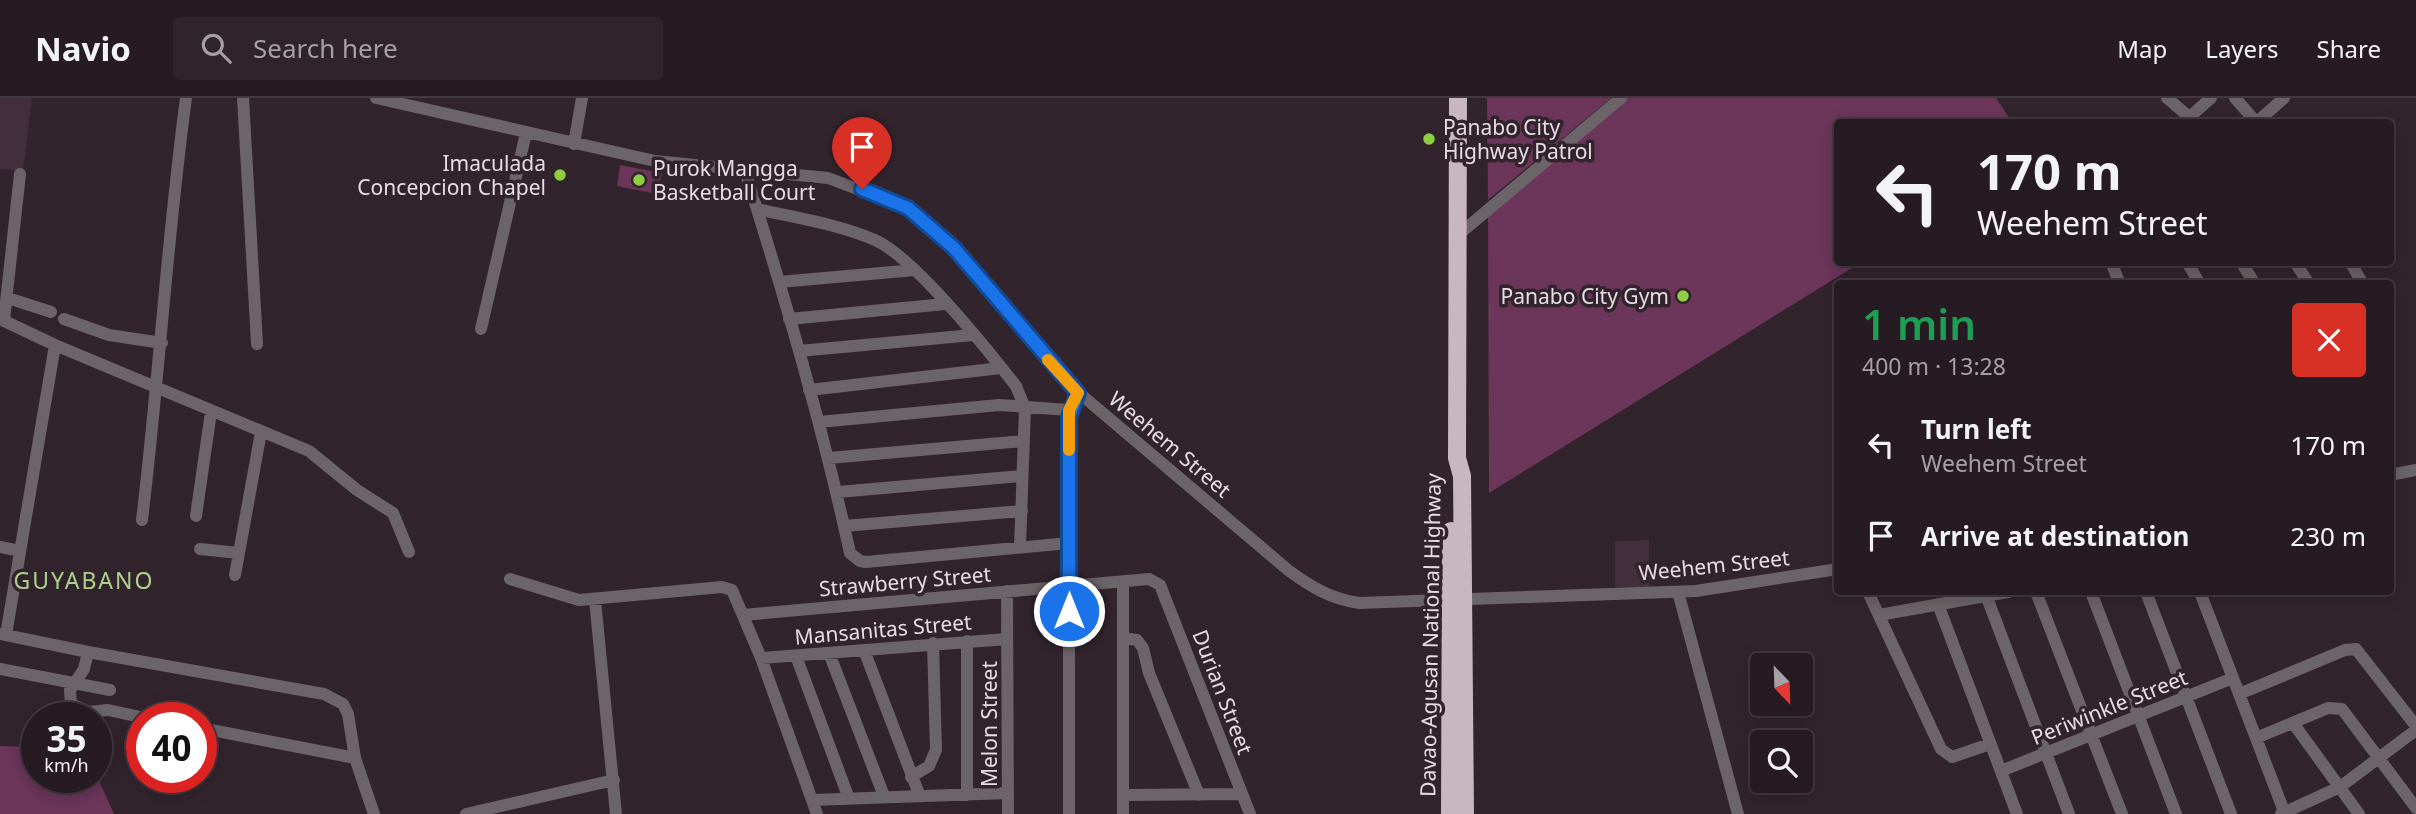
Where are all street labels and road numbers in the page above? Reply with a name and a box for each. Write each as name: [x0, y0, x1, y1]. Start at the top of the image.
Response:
street label: Weehem Street: [1103, 385, 1237, 504]
street label: Davao-Agusan National Highway: [1413, 473, 1447, 797]
street label: Weehem Street: [1637, 543, 1791, 587]
street label: Strawberry Street: [818, 559, 993, 602]
street label: Mansanitas Street: [793, 607, 973, 651]
street label: Durian Street: [1186, 626, 1260, 759]
street label: Melon Street: [975, 661, 1003, 787]
street label: Periwinkle Street: [2027, 663, 2192, 751]

